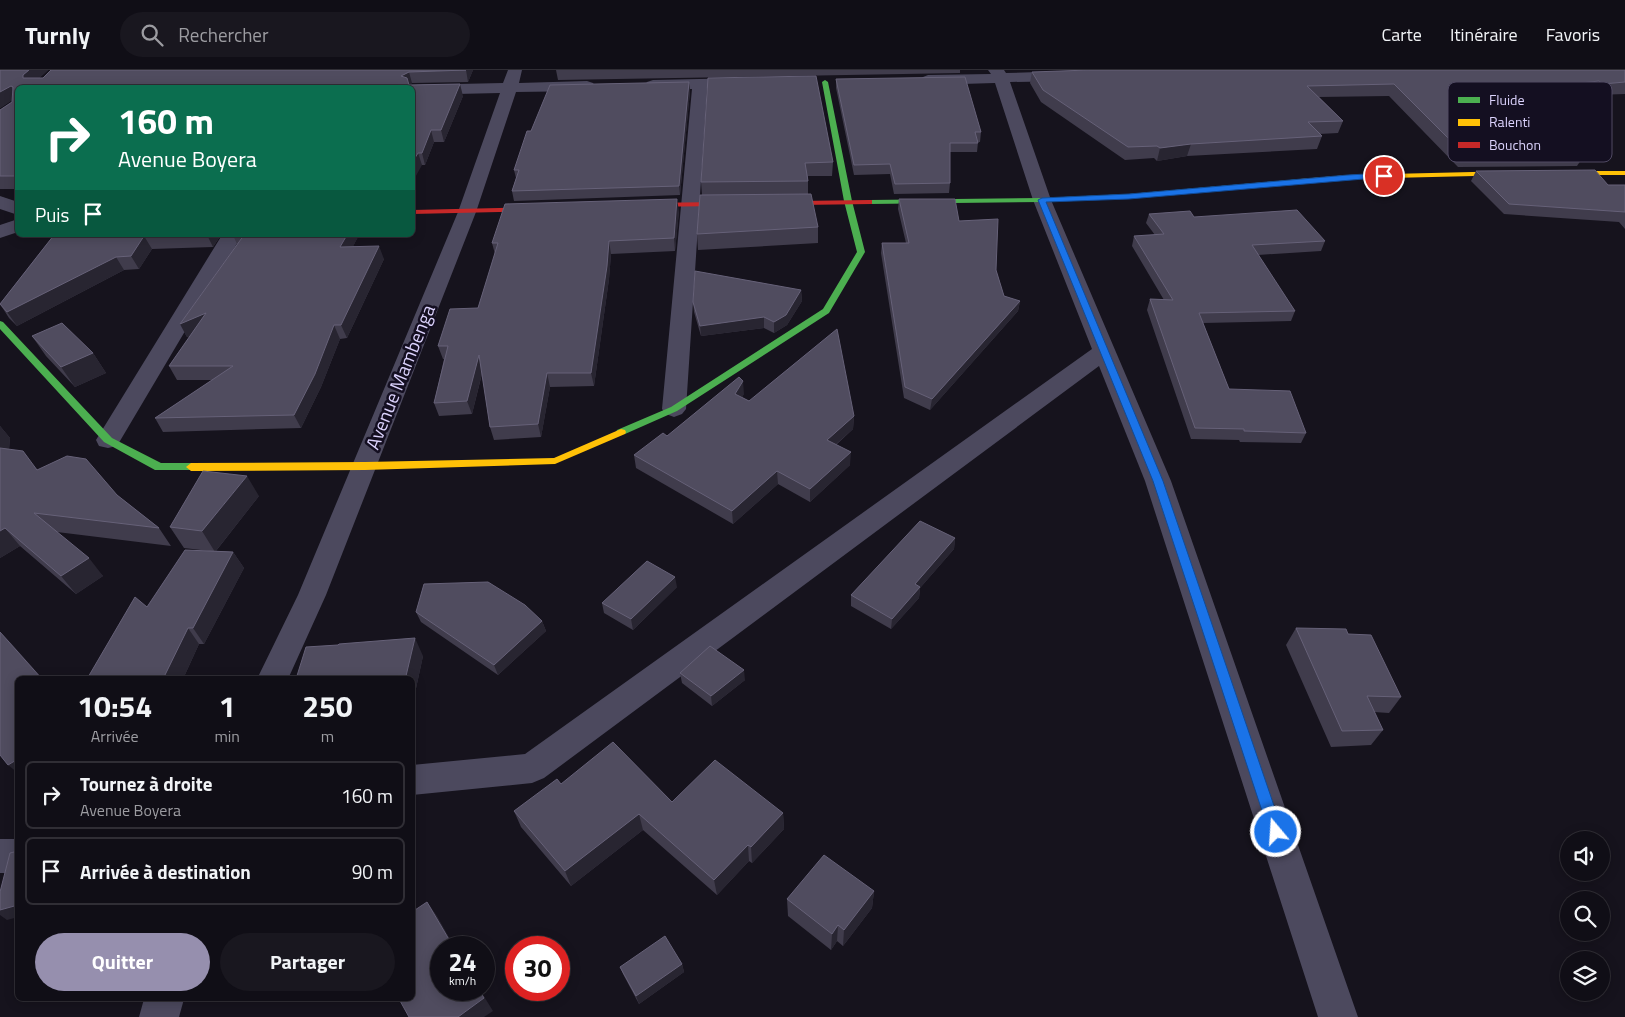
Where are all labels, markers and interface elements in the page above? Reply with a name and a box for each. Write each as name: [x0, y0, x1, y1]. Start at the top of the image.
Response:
search box: [120, 12, 470, 57]
text: Turnly: [25, 17, 90, 53]
text: Rechercher: [178, 20, 269, 49]
icon: search: [138, 21, 166, 49]
text: Carte: [1381, 21, 1422, 48]
text: Itinéraire: [1450, 21, 1518, 48]
text: Favoris: [1546, 21, 1600, 48]
legend: [1448, 82, 1612, 162]
text: Fluide: [1489, 89, 1525, 110]
text: 160 m: [118, 94, 214, 148]
icon: right: [35, 105, 100, 170]
text: Ralenti: [1489, 111, 1530, 132]
text: Bouchon: [1489, 134, 1541, 155]
text: Avenue Boyera: [118, 142, 257, 176]
pin: [1363, 155, 1405, 197]
icon: arrive: [1370, 162, 1398, 190]
text: Puis: [35, 200, 69, 229]
icon: arrive: [79, 200, 107, 228]
street label: Avenue Mambenga: [357, 300, 442, 454]
text: 10:54: [77, 683, 152, 729]
text: 1: [219, 683, 236, 729]
text: 250: [302, 683, 353, 729]
text: Arrivée: [91, 724, 139, 748]
text: min: [214, 724, 240, 748]
text: m: [321, 724, 334, 748]
text: Tournez à droite: [80, 769, 212, 798]
icon: right: [37, 781, 65, 809]
text: 160 m: [341, 781, 393, 810]
text: Avenue Boyera: [80, 798, 181, 822]
position arrow: [1249, 805, 1301, 857]
map controls: [1560, 831, 1610, 1001]
button: sound: [1560, 831, 1610, 881]
icon: arrive: [37, 857, 65, 885]
text: Arrivée à destination: [80, 857, 251, 886]
text: 90 m: [352, 857, 393, 886]
button: search: [1560, 891, 1610, 941]
button: Quitter: [35, 933, 210, 991]
button: Partager: [220, 933, 395, 991]
speed limit sign: 30: [505, 936, 570, 1001]
text: 24: [448, 943, 477, 981]
button: layers: [1560, 951, 1610, 1001]
text: km/h: [449, 971, 476, 990]

